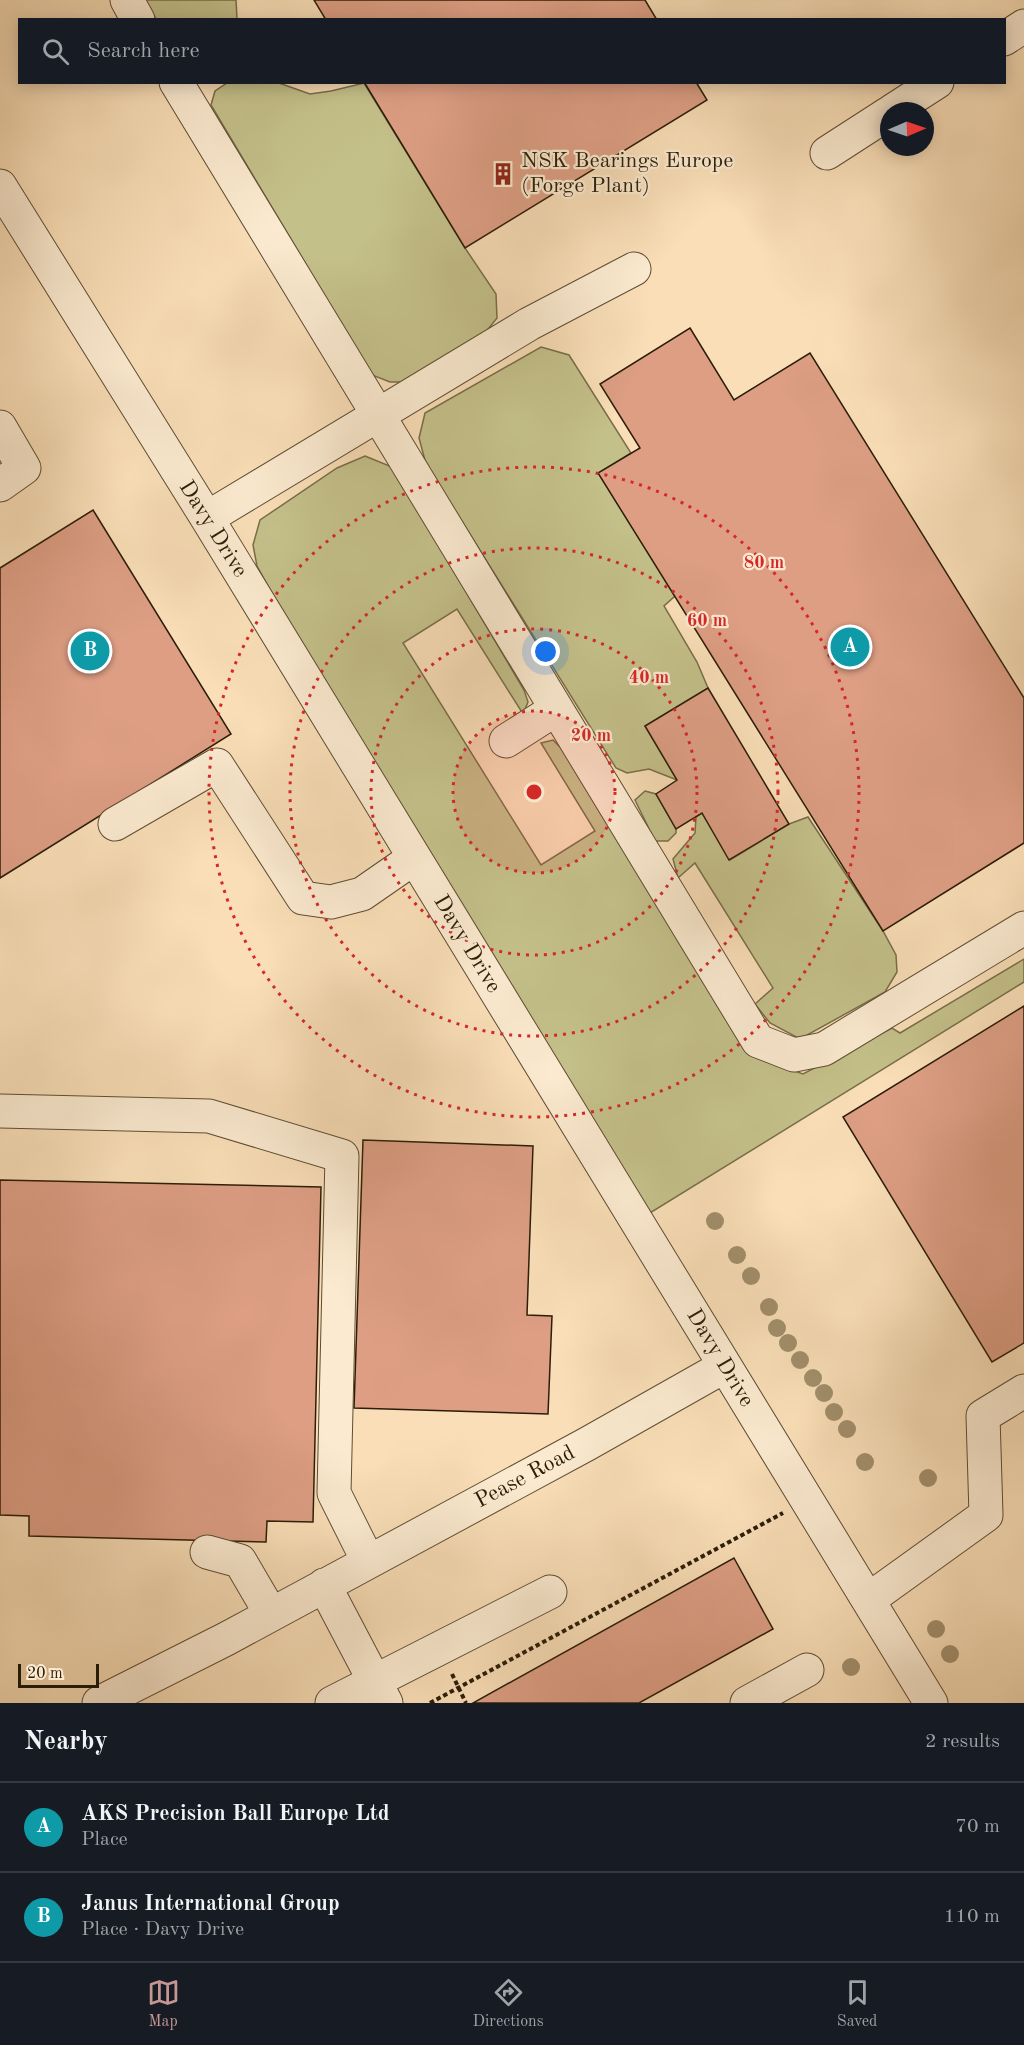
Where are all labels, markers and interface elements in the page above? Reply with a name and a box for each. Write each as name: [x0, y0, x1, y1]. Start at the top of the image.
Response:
search box: [18, 18, 1006, 84]
icon: search: [39, 35, 72, 68]
text: Search here: [87, 40, 200, 62]
north arrow: [880, 102, 934, 156]
place label: NSK Bearings Europe (Forge Plant): [521, 150, 733, 197]
building icon: NSK Bearings Europe (Forge Plant): [490, 161, 516, 187]
street label: Davy Drive: [175, 477, 251, 581]
text: 80 m: [744, 554, 784, 572]
text: 60 m: [687, 612, 727, 630]
pin: A: [830, 624, 870, 670]
pin: B: [70, 628, 110, 674]
your location: [531, 637, 560, 666]
text: 40 m: [629, 669, 669, 687]
text: 20 m: [571, 727, 611, 745]
centre of rings: [524, 782, 544, 802]
street label: Davy Drive: [429, 891, 505, 997]
street label: Davy Drive: [682, 1305, 758, 1411]
street label: Pease Road: [471, 1442, 579, 1512]
scale bar: [18, 1661, 99, 1688]
text: 20 m: [27, 1666, 63, 1682]
text: Nearby: [24, 1729, 108, 1755]
text: 2 results: [925, 1732, 1000, 1752]
text: AKS Precision Ball Europe Ltd: [81, 1803, 390, 1825]
text: A: [36, 1817, 51, 1837]
text: 70 m: [955, 1817, 1000, 1837]
text: Place: [81, 1830, 128, 1850]
text: Janus International Group: [81, 1893, 340, 1915]
text: B: [36, 1907, 51, 1927]
text: 110 m: [944, 1907, 1000, 1927]
text: Place · Davy Drive: [81, 1920, 244, 1940]
tab: Map: [147, 1976, 180, 2032]
tab: Directions: [473, 1976, 544, 2032]
tab: Saved: [837, 1976, 877, 2032]

